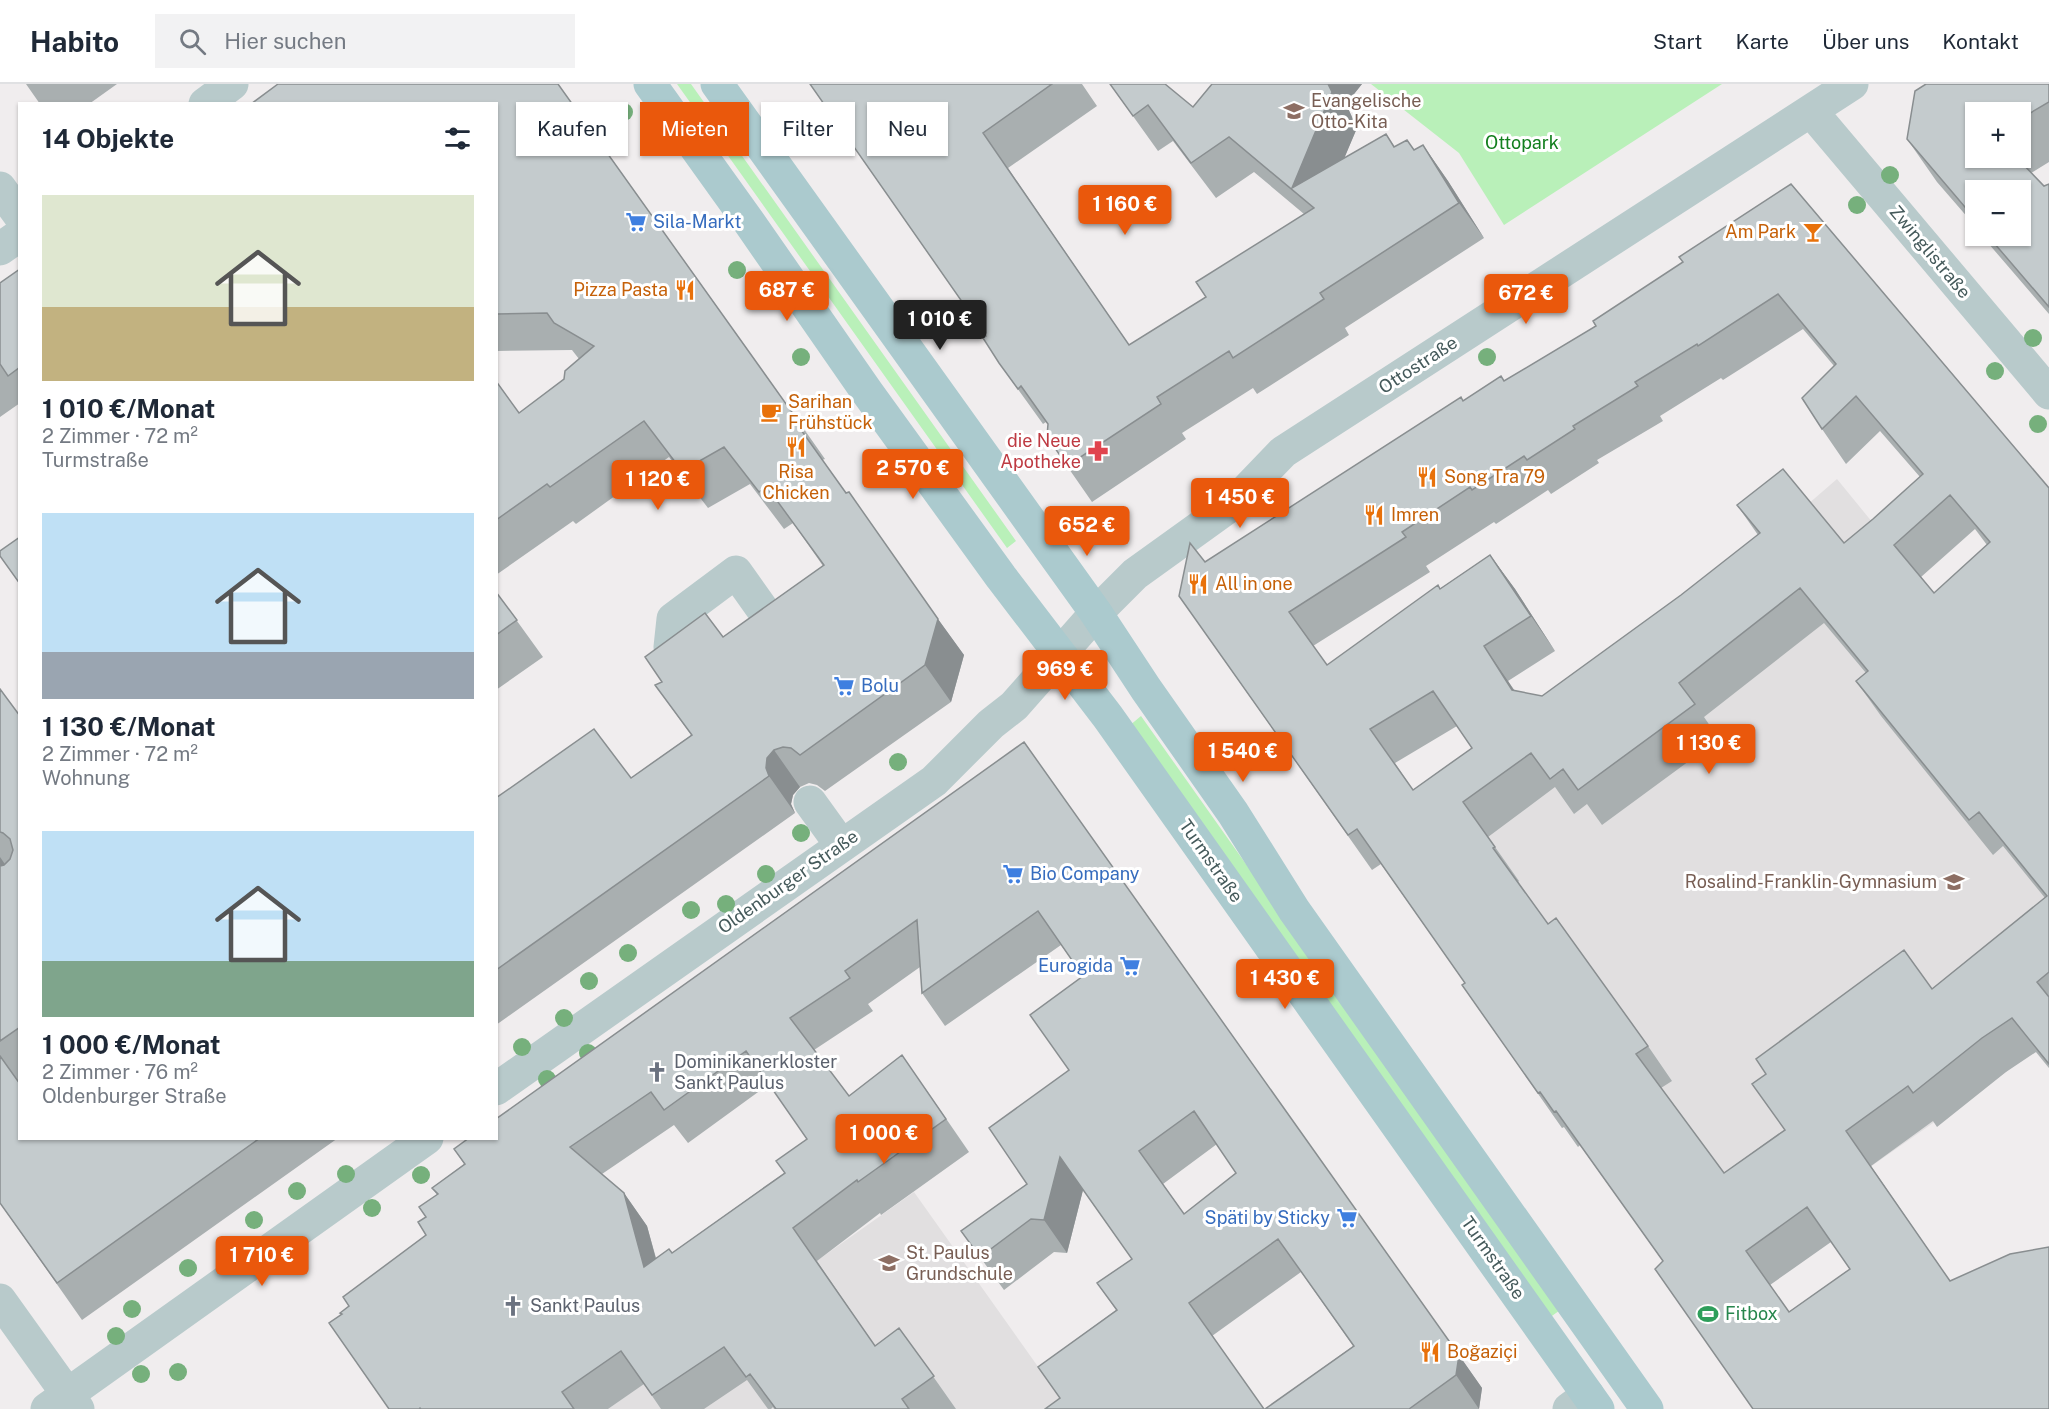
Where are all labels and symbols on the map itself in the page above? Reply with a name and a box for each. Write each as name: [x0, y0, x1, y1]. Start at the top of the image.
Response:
place label: Evangelische Otto-Kita: [1311, 90, 1421, 132]
school or university icon: Evangelische Otto-Kita: [1282, 99, 1306, 123]
park label: Ottopark: [1485, 132, 1559, 153]
pin: 1 160 €: [1070, 185, 1180, 236]
street label: Zwinglistraße: [1885, 201, 1975, 302]
supermarket icon: Sila-Markt: [624, 210, 648, 234]
place label: Sila-Markt: [653, 211, 741, 232]
bar icon: Am Park: [1801, 220, 1825, 244]
place label: Am Park: [1725, 221, 1796, 242]
pin: 687 €: [745, 271, 829, 322]
pin: 672 €: [1484, 274, 1568, 325]
restaurant icon: Pizza Pasta: [673, 278, 697, 302]
place label: Pizza Pasta: [573, 279, 668, 300]
pin: 1 010 €: [885, 300, 995, 351]
street label: Ottostraße: [1374, 331, 1461, 398]
place label: Sarihan Frühstück: [788, 391, 873, 433]
cafe icon: Sarihan Frühstück: [759, 400, 783, 424]
place label: die Neue Apotheke: [1000, 430, 1081, 472]
restaurant icon: Risa Chicken: [784, 435, 808, 459]
pharmacy icon: die Neue Apotheke: [1086, 439, 1110, 463]
pin: 2 570 €: [858, 449, 968, 500]
pin: 1 120 €: [603, 460, 713, 511]
place label: Risa Chicken: [762, 461, 830, 503]
restaurant icon: Song Tra 79: [1415, 465, 1439, 489]
place label: Song Tra 79: [1444, 466, 1545, 487]
pin: 1 450 €: [1185, 478, 1295, 529]
restaurant icon: Imren: [1362, 503, 1386, 527]
place label: Imren: [1391, 504, 1439, 525]
pin: 652 €: [1045, 506, 1129, 557]
restaurant icon: All in one: [1186, 572, 1210, 596]
place label: All in one: [1215, 573, 1293, 594]
pin: 969 €: [1023, 650, 1107, 701]
supermarket icon: Bolu: [832, 674, 856, 698]
place label: Bolu: [861, 675, 899, 696]
pin: 1 130 €: [1654, 724, 1764, 775]
pin: 1 540 €: [1188, 732, 1298, 783]
street label: Turmstraße: [1175, 815, 1248, 906]
street label: Oldenburger Straße: [714, 825, 862, 938]
supermarket icon: Bio Company: [1001, 862, 1025, 886]
place label: Bio Company: [1030, 863, 1140, 884]
school or university icon: Rosalind-Franklin-Gymnasium: [1942, 870, 1966, 894]
place label: Rosalind-Franklin-Gymnasium: [1685, 871, 1937, 892]
supermarket icon: Eurogida: [1118, 954, 1142, 978]
place label: Eurogida: [1038, 955, 1113, 976]
pin: 1 430 €: [1230, 959, 1340, 1010]
place label: Dominikanerkloster Sankt Paulus: [674, 1051, 837, 1093]
church icon: Dominikanerkloster Sankt Paulus: [645, 1060, 669, 1084]
pin: 1 000 €: [829, 1114, 939, 1165]
supermarket icon: Späti by Sticky: [1335, 1206, 1359, 1230]
place label: Späti by Sticky: [1205, 1207, 1330, 1228]
street label: Turmstraße: [1457, 1212, 1530, 1303]
pin: 1 710 €: [207, 1236, 317, 1287]
place label: St. Paulus Grundschule: [906, 1242, 1013, 1284]
school or university icon: St. Paulus Grundschule: [877, 1251, 901, 1275]
church icon: Sankt Paulus: [501, 1294, 525, 1318]
place label: Sankt Paulus: [530, 1295, 640, 1316]
sports icon: Fitbox: [1696, 1302, 1720, 1326]
place label: Fitbox: [1725, 1303, 1778, 1324]
restaurant icon: Boğaziçi: [1418, 1340, 1442, 1364]
place label: Boğaziçi: [1447, 1341, 1517, 1362]

